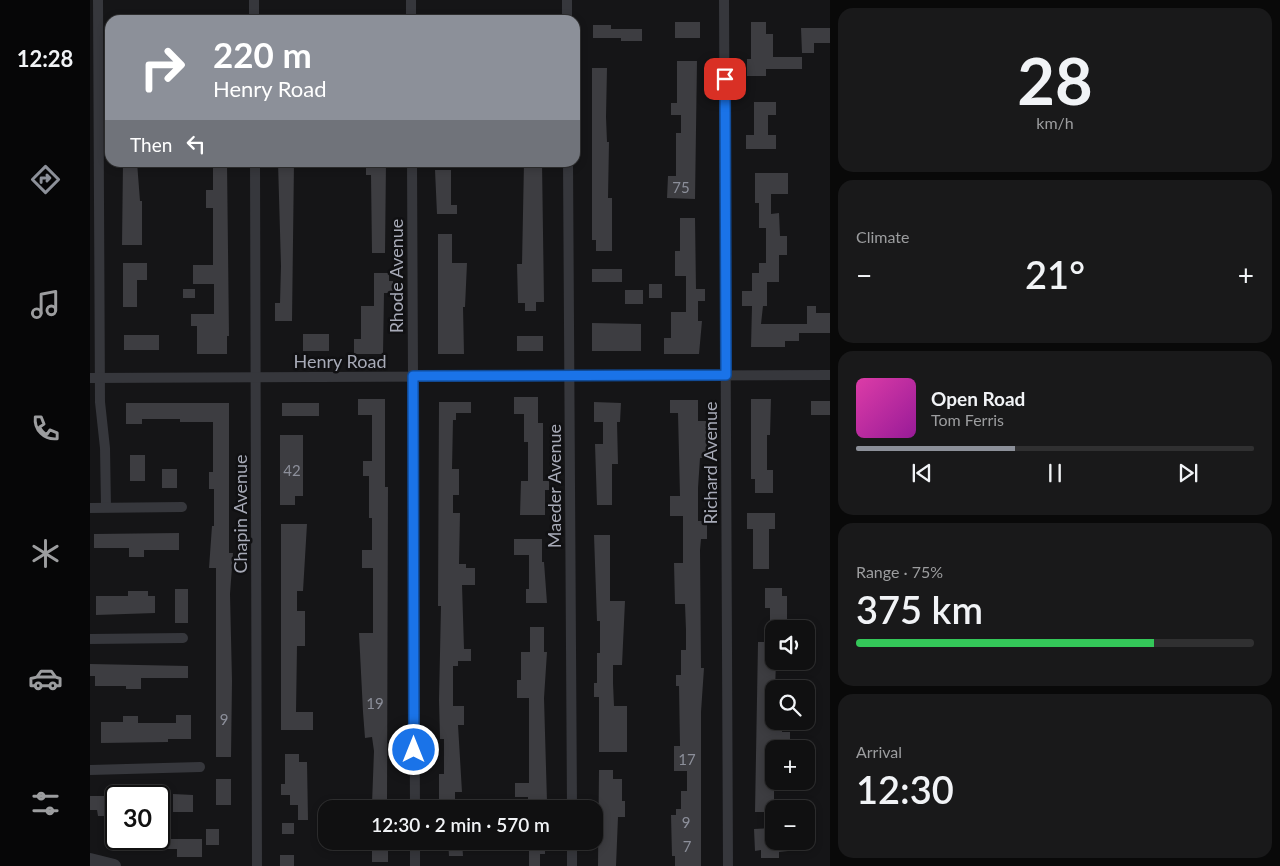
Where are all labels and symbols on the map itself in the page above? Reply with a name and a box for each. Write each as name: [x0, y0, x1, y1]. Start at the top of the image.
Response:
pin: [704, 58, 746, 100]
house number: 75: [672, 178, 690, 196]
street label: Rhode Avenue: [385, 219, 407, 333]
street label: Henry Road: [294, 350, 386, 372]
street label: Richard Avenue: [699, 402, 721, 524]
street label: Maeder Avenue: [543, 424, 565, 548]
street label: Chapin Avenue: [229, 454, 251, 574]
house number: 42: [283, 461, 301, 479]
house number: 19: [366, 694, 384, 712]
house number: 9: [220, 710, 228, 728]
position arrow: [387, 723, 439, 775]
house number: 17: [678, 750, 696, 768]
speed limit sign: 30: [105, 785, 170, 850]
house number: 9: [682, 813, 690, 831]
house number: 7: [683, 837, 692, 855]

